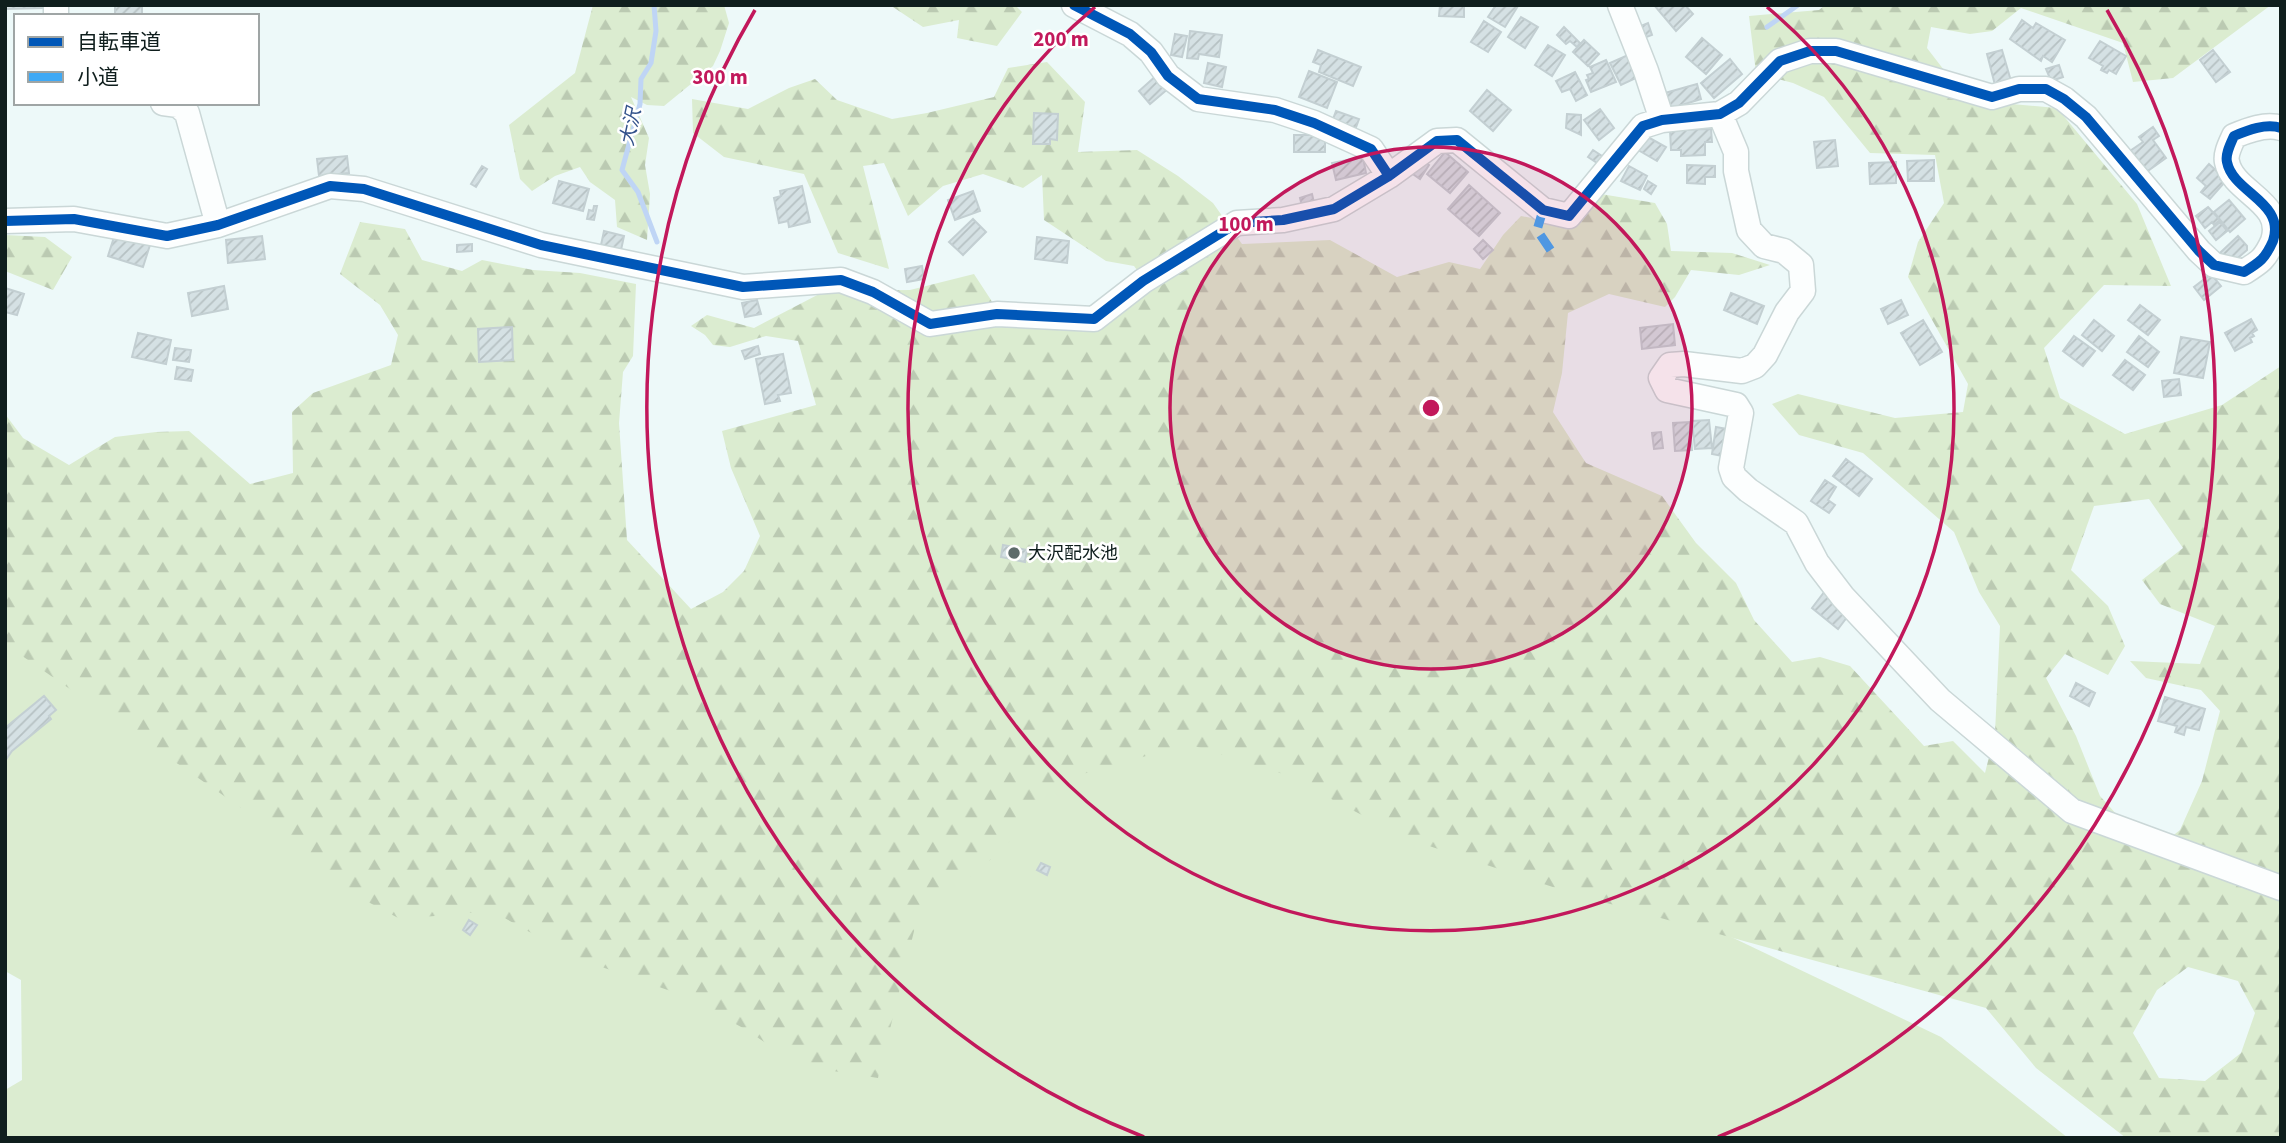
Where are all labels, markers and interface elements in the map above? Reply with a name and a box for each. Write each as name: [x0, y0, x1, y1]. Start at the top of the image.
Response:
legend: [14, 14, 259, 105]
text: 200 m: [1033, 24, 1089, 54]
text: 自転車道: [77, 27, 161, 57]
text: 小道: [77, 62, 119, 92]
text: 300 m: [692, 62, 748, 92]
water label: 大沢: [614, 103, 649, 148]
text: 100 m: [1218, 209, 1274, 239]
centre of rings: [1419, 396, 1443, 420]
place label: 大沢配水池: [1028, 541, 1118, 566]
marker: 大沢配水池: [1006, 545, 1022, 561]

